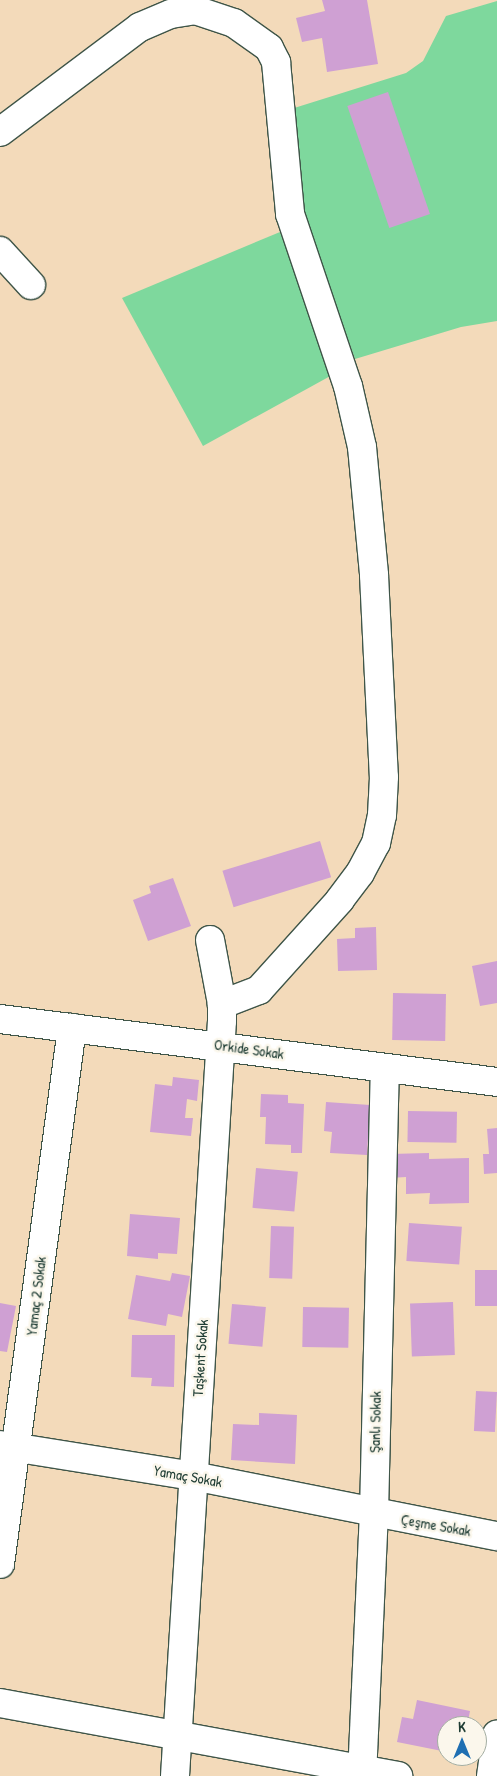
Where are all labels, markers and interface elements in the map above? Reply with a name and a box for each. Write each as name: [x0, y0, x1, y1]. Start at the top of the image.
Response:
street label: Orkide Sokak: [213, 1035, 285, 1063]
street label: Yamaç 2 Sokak: [22, 1255, 50, 1337]
street label: Taşkent Sokak: [188, 1319, 212, 1397]
street label: Şanlı Sokak: [365, 1391, 385, 1453]
street label: Yamaç Sokak: [152, 1461, 224, 1491]
street label: Çeşme Sokak: [400, 1510, 472, 1540]
north arrow: [437, 1716, 487, 1766]
text: K: [458, 1717, 466, 1736]

